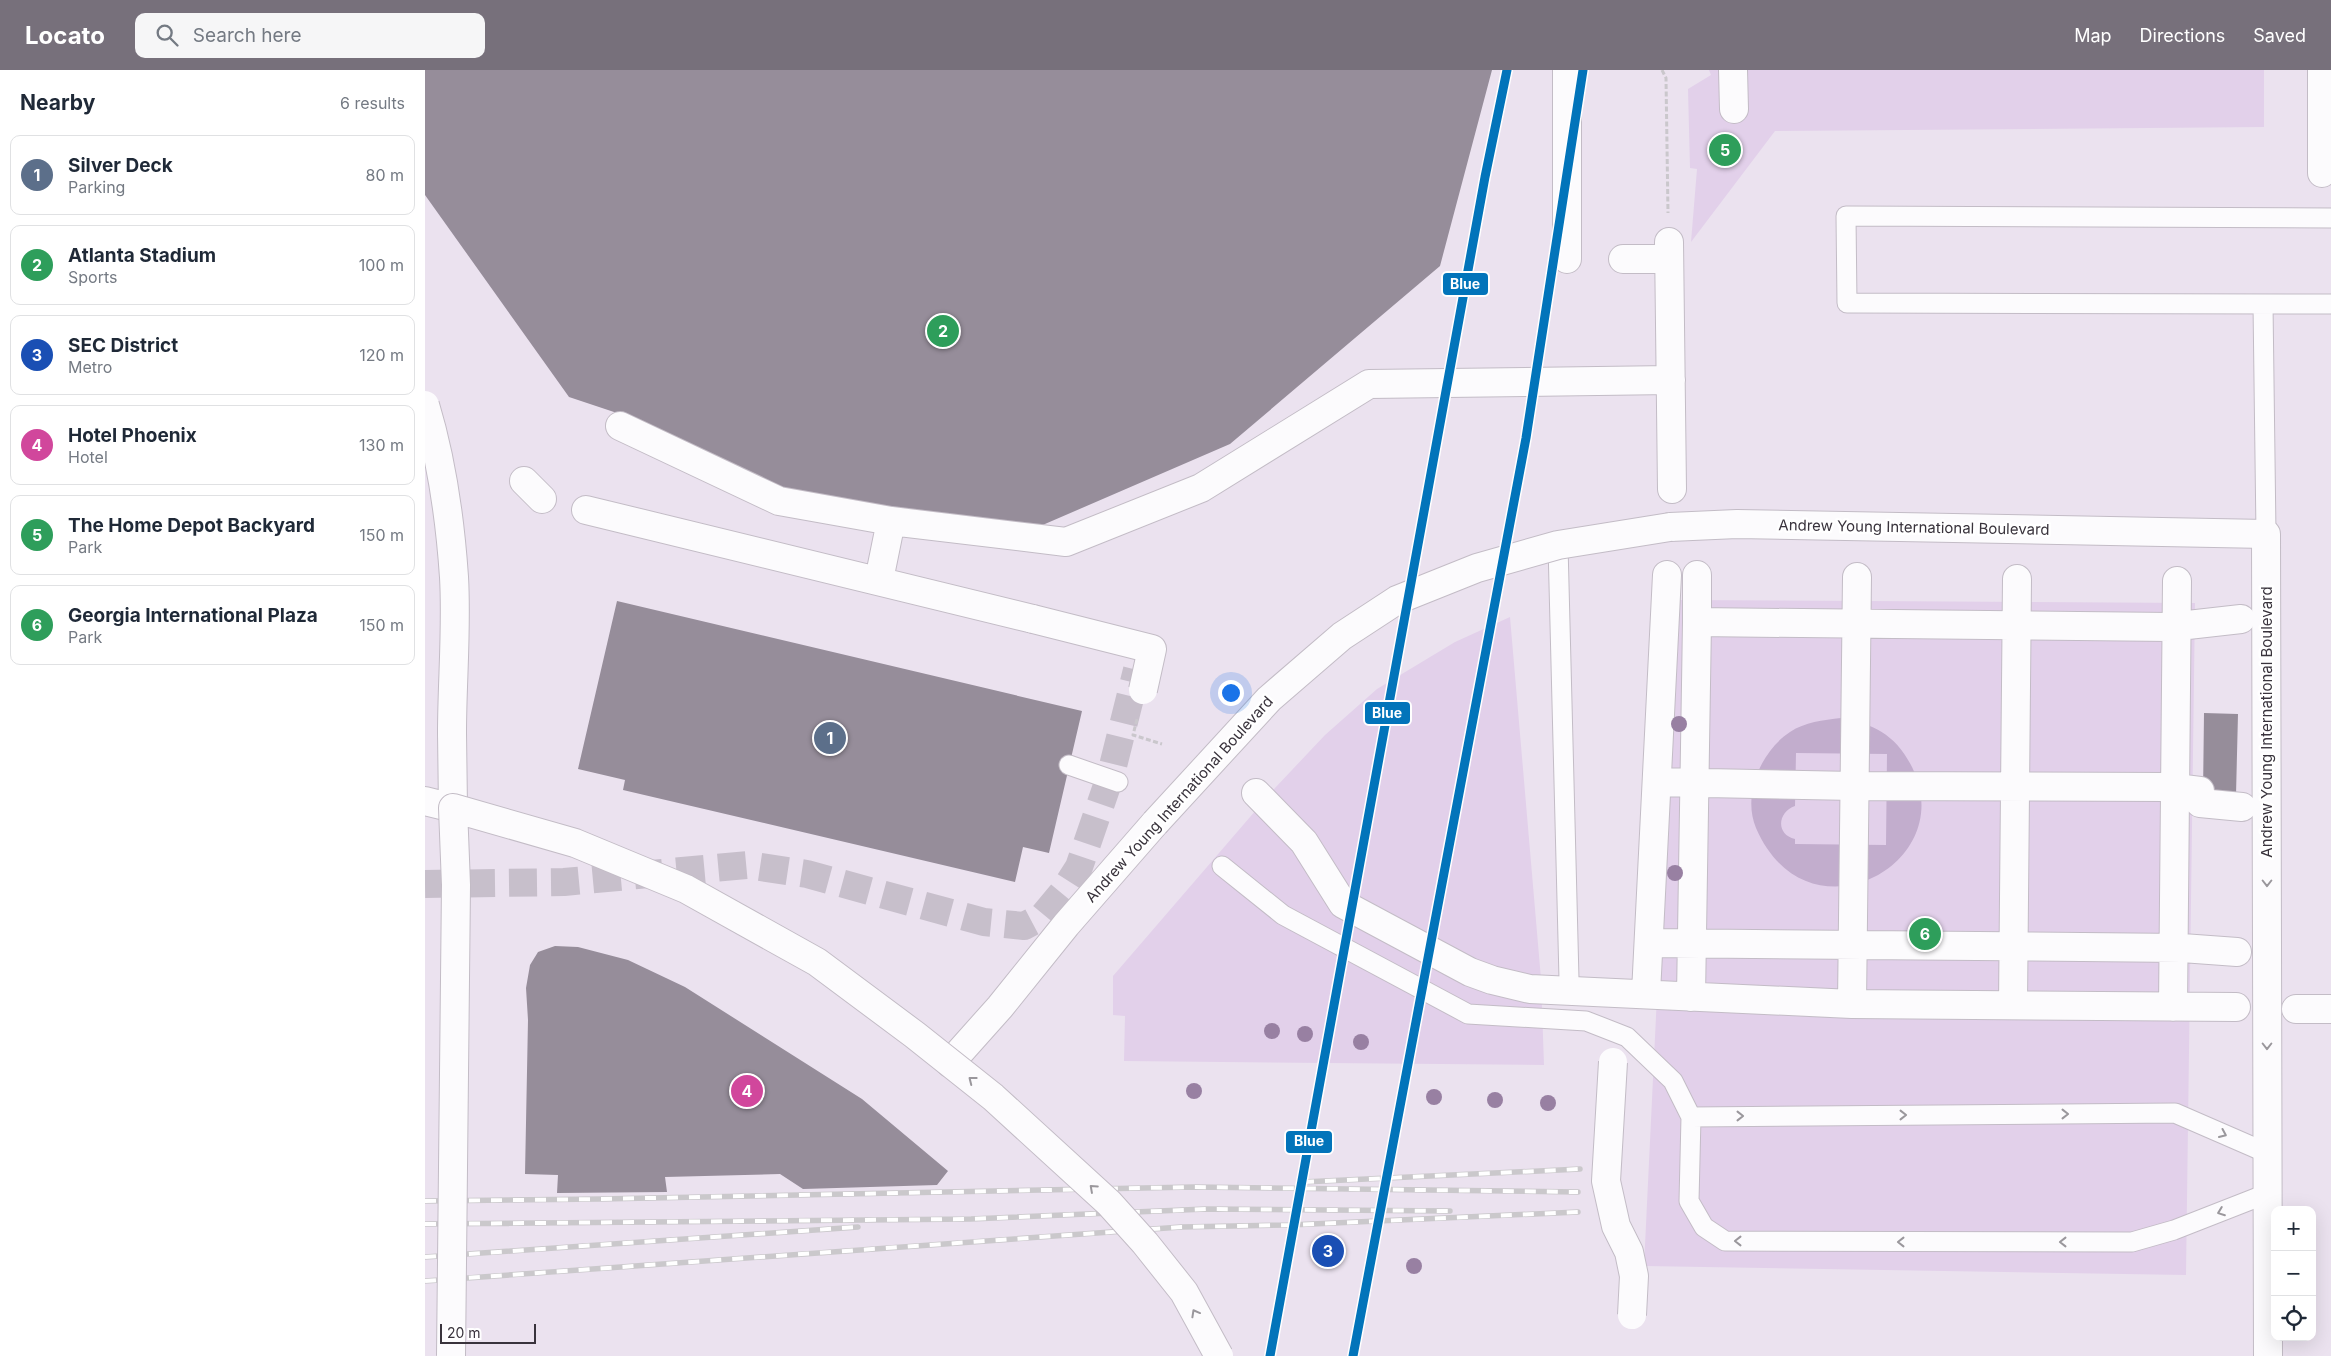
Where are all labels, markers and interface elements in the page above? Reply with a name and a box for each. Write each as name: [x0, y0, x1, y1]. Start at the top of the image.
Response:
search box: [135, 13, 485, 58]
text: Locato: [25, 21, 105, 50]
icon: search: [153, 21, 181, 49]
text: Search here: [193, 24, 301, 47]
text: Map: [2074, 25, 2112, 46]
text: Directions: [2140, 25, 2225, 46]
text: Saved: [2253, 25, 2306, 46]
text: Nearby: [20, 90, 95, 115]
text: 6 results: [340, 93, 405, 113]
pin: 5: [1709, 131, 1741, 169]
text: Silver Deck: [68, 154, 173, 177]
text: 1: [34, 165, 40, 185]
text: 80 m: [365, 165, 404, 185]
text: Parking: [68, 177, 125, 197]
text: Atlanta Stadium: [68, 244, 216, 267]
text: 2: [32, 255, 42, 275]
text: 100 m: [359, 255, 404, 275]
text: Sports: [68, 267, 117, 287]
line badge: Blue: [1442, 272, 1489, 296]
text: Blue: [1450, 275, 1480, 292]
pin: 2: [927, 312, 959, 350]
text: SEC District: [68, 334, 178, 357]
text: 3: [32, 345, 42, 365]
text: 120 m: [359, 345, 404, 365]
text: Metro: [68, 357, 112, 377]
text: Hotel Phoenix: [68, 424, 197, 447]
text: 4: [32, 435, 42, 455]
text: 130 m: [359, 435, 404, 455]
text: Hotel: [68, 447, 108, 467]
text: The Home Depot Backyard: [68, 514, 315, 537]
street label: Andrew Young International Boulevard: [1778, 515, 2050, 539]
text: 5: [32, 525, 42, 545]
text: 150 m: [359, 525, 404, 545]
text: Park: [68, 537, 102, 557]
street label: Andrew Young International Boulevard: [2257, 586, 2276, 858]
text: Georgia International Plaza: [68, 604, 318, 627]
text: 6: [32, 615, 42, 635]
text: 150 m: [359, 615, 404, 635]
text: Park: [68, 627, 102, 647]
your location: [1218, 680, 1244, 706]
street label: Andrew Young International Boulevard: [1081, 692, 1277, 906]
line badge: Blue: [1364, 701, 1411, 725]
text: Blue: [1372, 704, 1402, 721]
pin: 1: [814, 719, 846, 757]
one-way arrow: [2262, 880, 2272, 887]
pin: 6: [1909, 915, 1941, 953]
one-way arrow: [2262, 1042, 2272, 1050]
pin: 4: [731, 1072, 763, 1110]
one-way arrow: [968, 1077, 978, 1086]
one-way arrow: [2062, 1109, 2069, 1119]
one-way arrow: [1899, 1110, 1907, 1120]
one-way arrow: [1736, 1111, 1744, 1121]
one-way arrow: [2218, 1128, 2227, 1139]
line badge: Blue: [1285, 1130, 1333, 1154]
text: Blue: [1294, 1132, 1324, 1149]
one-way arrow: [1090, 1185, 1099, 1194]
one-way arrow: [2217, 1206, 2226, 1216]
map controls: [2271, 1206, 2316, 1341]
button: +: [2271, 1206, 2316, 1251]
pin: 3: [1312, 1232, 1344, 1270]
one-way arrow: [1734, 1236, 1742, 1246]
one-way arrow: [1897, 1237, 1904, 1247]
one-way arrow: [2059, 1237, 2067, 1247]
button: −: [2271, 1251, 2316, 1296]
button: locate: [2271, 1296, 2316, 1341]
one-way arrow: [1192, 1310, 1202, 1319]
scale bar: [440, 1321, 536, 1344]
text: 20 m: [447, 1324, 481, 1341]

